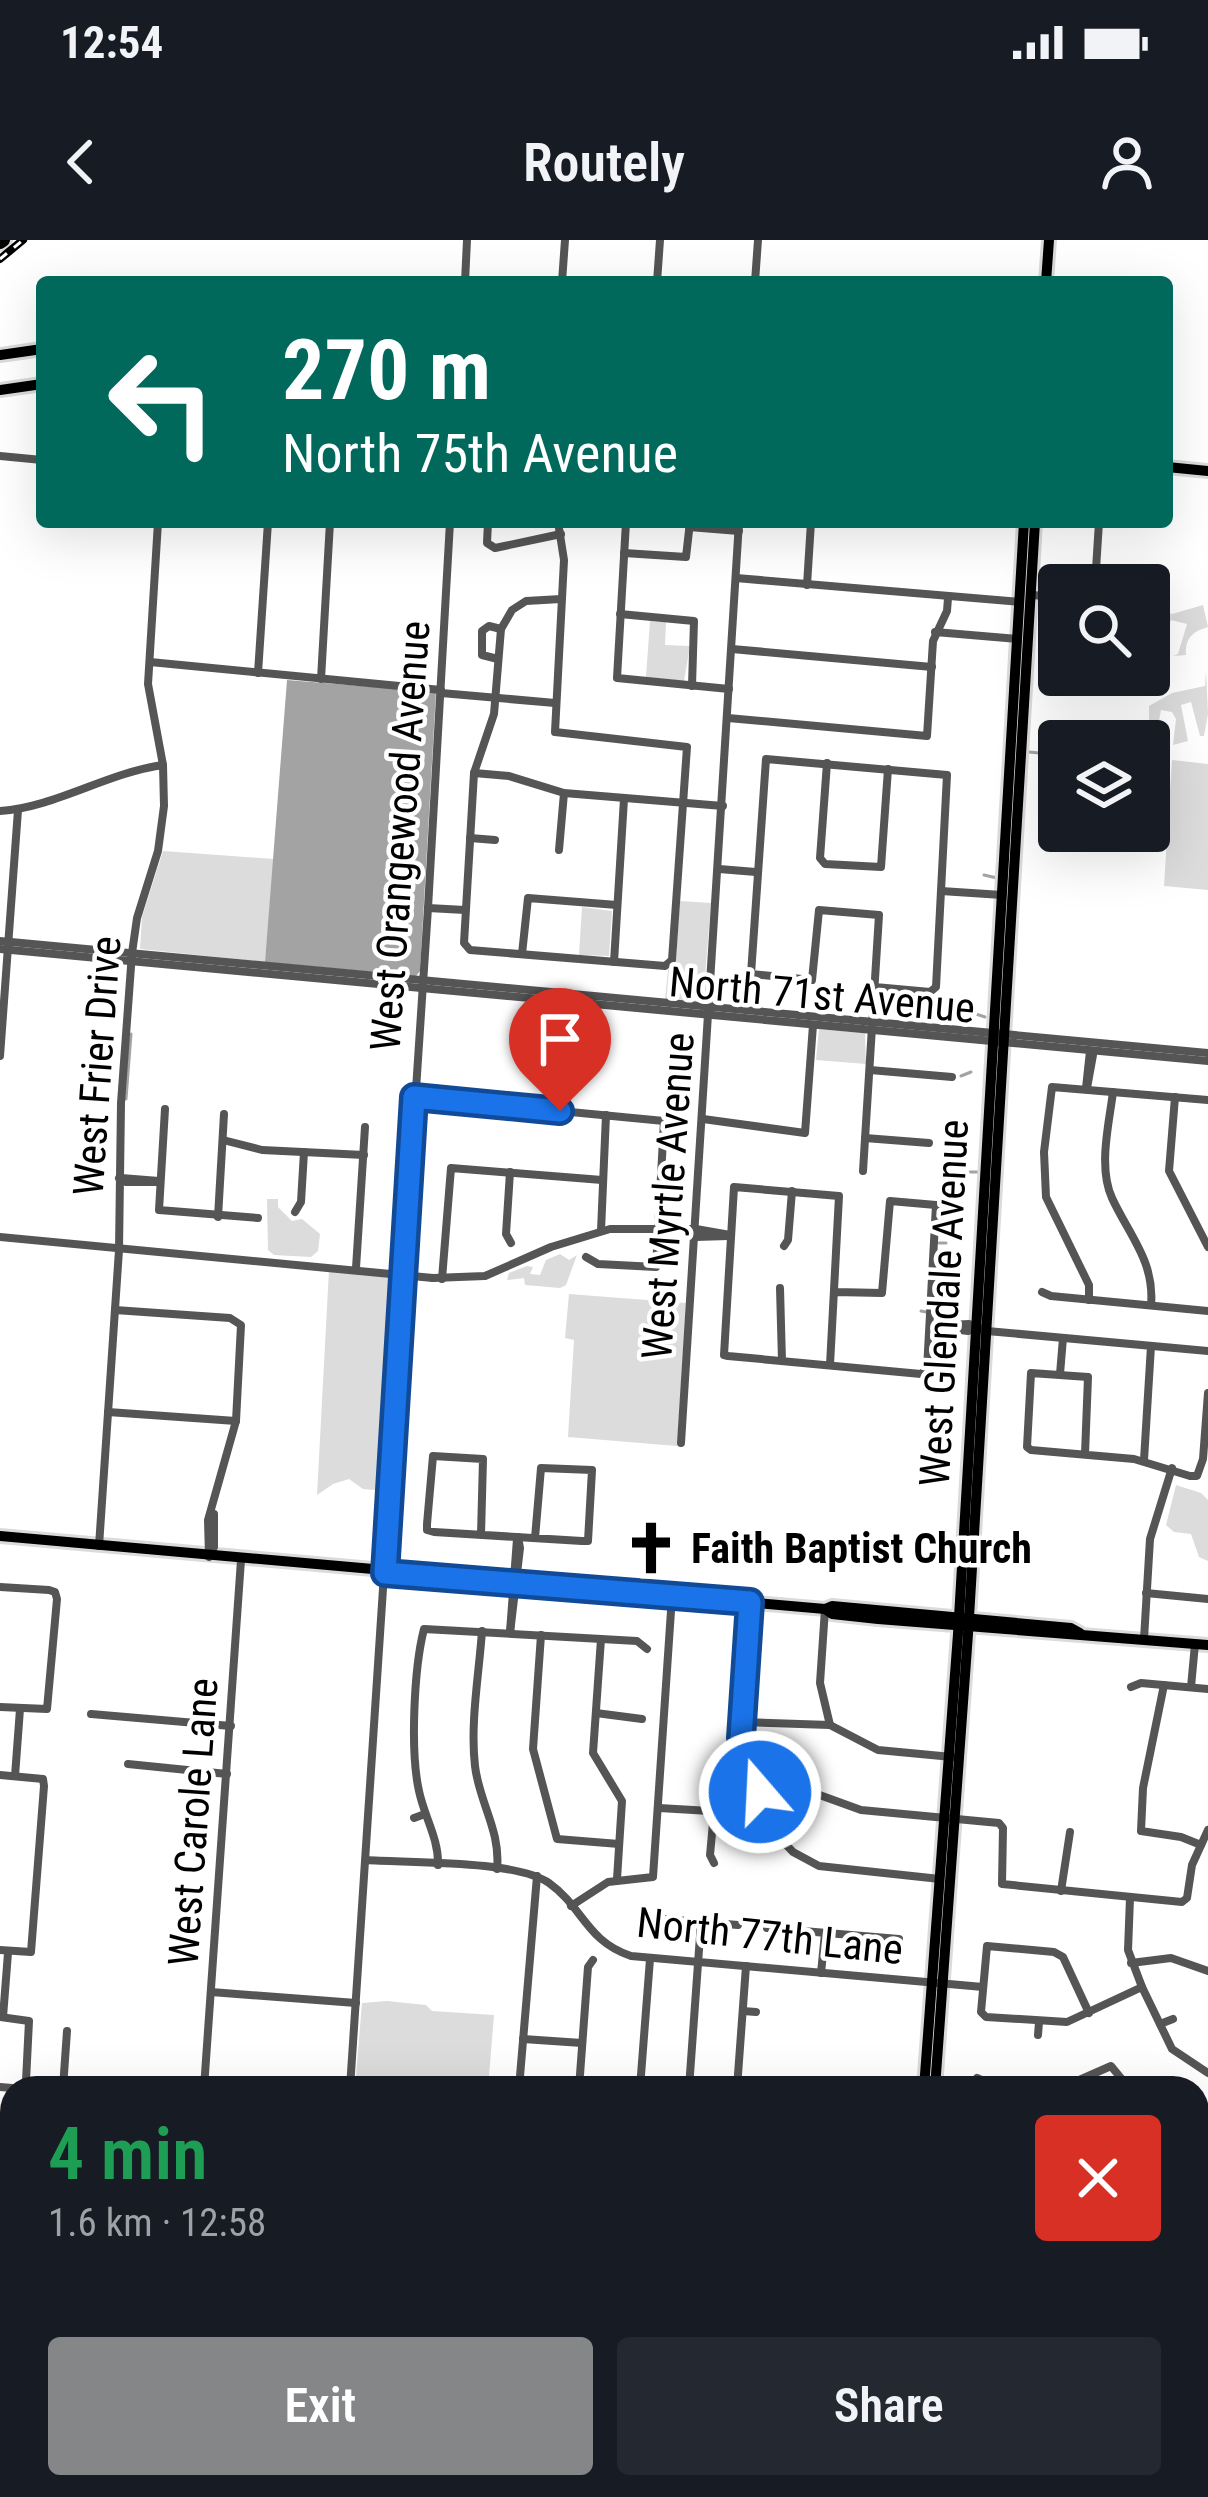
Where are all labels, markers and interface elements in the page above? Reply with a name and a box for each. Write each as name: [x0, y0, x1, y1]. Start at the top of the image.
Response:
text: 12:54: [60, 16, 163, 69]
icon: back: [48, 129, 114, 195]
icon: person: [1094, 129, 1160, 195]
text: Routely: [523, 131, 685, 194]
text: 270 m: [282, 321, 491, 420]
icon: left: [84, 324, 240, 480]
text: North 75th Avenue: [282, 422, 678, 485]
map controls: [1038, 564, 1170, 852]
button: search: [1038, 564, 1170, 696]
street label: West Orangewood Avenue: [361, 619, 439, 1053]
button: layers: [1038, 720, 1170, 852]
street label: West Frier Drive: [63, 934, 131, 1198]
street label: North 71st Avenue: [667, 957, 977, 1033]
pin: [509, 988, 611, 1111]
icon: arrive: [527, 1006, 593, 1072]
street label: West Myrtle Avenue: [632, 1031, 704, 1361]
street label: West Glendale Avenue: [910, 1118, 978, 1488]
church icon: Faith Baptist Church: [622, 1519, 680, 1577]
place label: Faith Baptist Church: [691, 1524, 1032, 1573]
street label: West Carole Lane: [158, 1676, 228, 1968]
position arrow: [697, 1729, 823, 1855]
street label: North 77th Lane: [635, 1898, 905, 1974]
text: 4 min: [48, 2112, 207, 2197]
button: close: [1035, 2115, 1161, 2241]
text: 1.6 km · 12:58: [48, 2200, 266, 2246]
button: Exit: [48, 2337, 593, 2475]
button: Share: [617, 2337, 1161, 2475]

